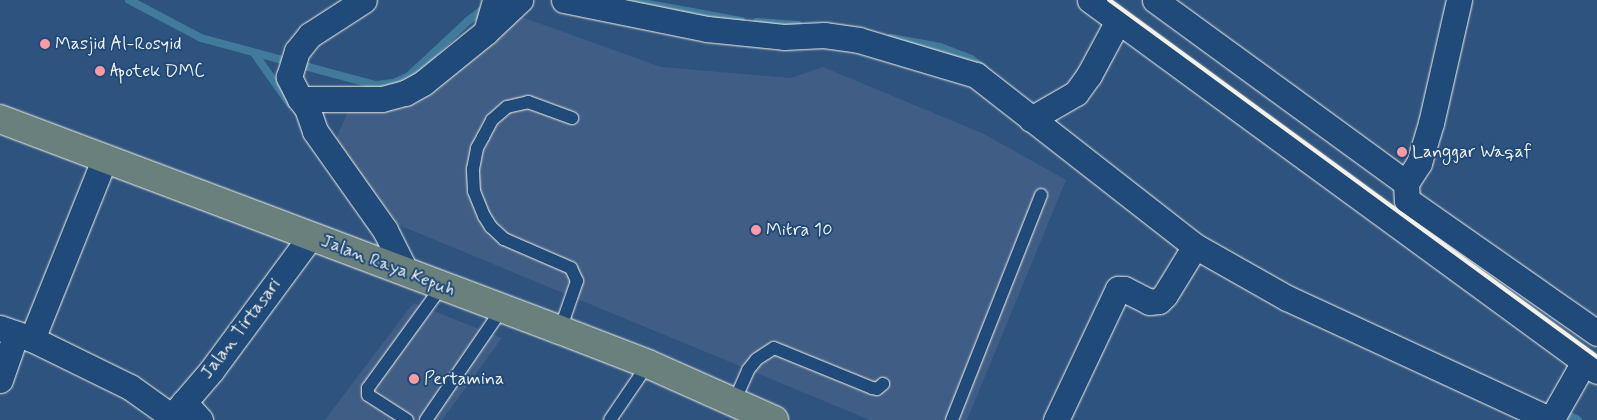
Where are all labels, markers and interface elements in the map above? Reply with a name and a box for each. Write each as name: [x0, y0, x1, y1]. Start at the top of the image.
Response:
place label: Masjid Al-Rosyid: [55, 33, 182, 55]
marker: Masjid Al-Rosyid: [39, 38, 51, 50]
place label: Apotek DMC: [110, 60, 206, 82]
marker: Apotek DMC: [94, 65, 106, 77]
place label: Langgar Waqaf: [1412, 141, 1532, 163]
marker: Langgar Waqaf: [1396, 146, 1408, 158]
place label: Mitra 10: [766, 219, 832, 241]
marker: Mitra 10: [750, 224, 762, 236]
street label: Jalan Raya Kepuh: [319, 231, 457, 301]
street label: Jalan Tirtasari: [197, 275, 285, 383]
place label: Pertamina: [424, 368, 504, 390]
marker: Pertamina: [408, 373, 420, 385]

